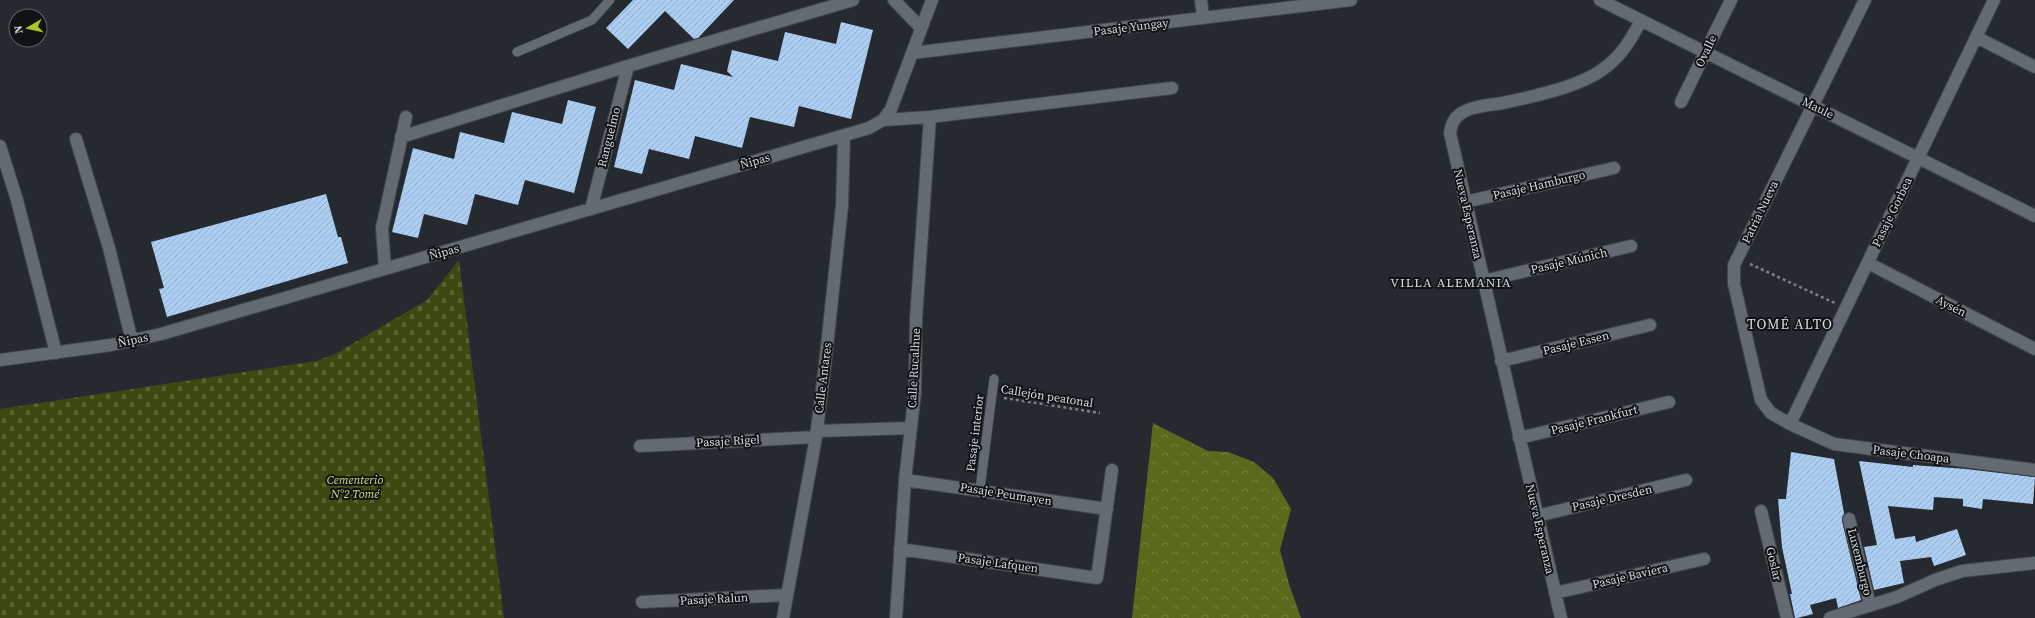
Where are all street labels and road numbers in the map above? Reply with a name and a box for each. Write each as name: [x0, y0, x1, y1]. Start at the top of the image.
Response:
street label: Pasaje Yungay: [1093, 14, 1170, 40]
street label: Ovalle: [1691, 32, 1721, 70]
street label: Maule: [1799, 93, 1837, 123]
street label: Ranguelmo: [594, 105, 624, 169]
street label: Ñipas: [738, 149, 772, 173]
street label: Pasaje Hamburgo: [1491, 167, 1587, 203]
street label: Nueva Esperanza: [1450, 168, 1486, 261]
street label: Pasaje Gorbea: [1868, 174, 1916, 249]
street label: Patria Nueva: [1738, 177, 1782, 246]
street label: Ñipas: [427, 240, 461, 264]
street label: Pasaje Múnich: [1529, 244, 1609, 278]
street label: Aysén: [1933, 292, 1969, 320]
street label: Pasaje Essen: [1541, 327, 1611, 359]
street label: Calle Rucalhue: [904, 328, 924, 408]
street label: Ñipas: [116, 329, 150, 351]
street label: Calle Antares: [811, 342, 835, 414]
street label: Callejón peatonal: [1000, 381, 1095, 411]
street label: Pasaje interior: [962, 393, 988, 473]
street label: Pasaje Frankfurt: [1549, 401, 1639, 438]
street label: Pasaje Rigel: [696, 431, 761, 451]
street label: Pasaje Choapa: [1872, 441, 1951, 467]
street label: Pasaje Peumayen: [959, 479, 1053, 509]
street label: Pasaje Dresden: [1570, 481, 1654, 515]
street label: Nueva Esperanza: [1522, 483, 1558, 576]
street label: Luxemburgo: [1844, 527, 1876, 597]
street label: Goslar: [1762, 545, 1786, 583]
street label: Pasaje Lafquen: [957, 549, 1039, 577]
street label: Pasaje Baviera: [1591, 559, 1670, 592]
street label: Pasaje Ralun: [679, 589, 749, 609]

